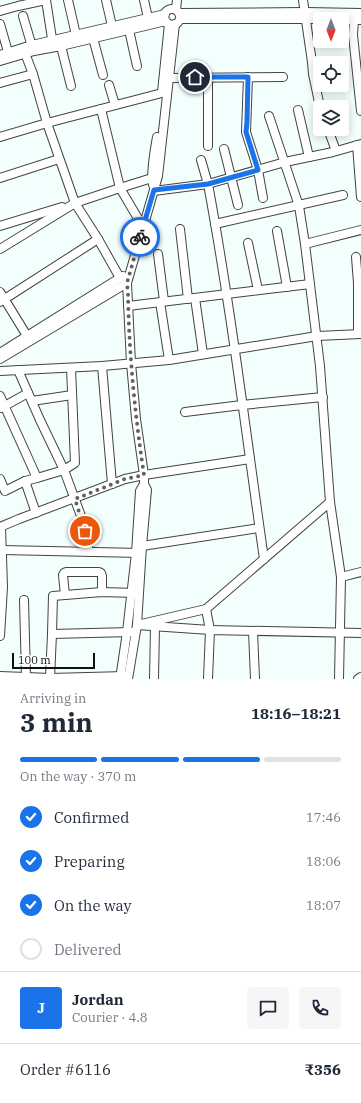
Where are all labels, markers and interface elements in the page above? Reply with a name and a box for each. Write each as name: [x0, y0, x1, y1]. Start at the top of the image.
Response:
north arrow: [313, 12, 349, 48]
map controls: [313, 12, 349, 136]
button: locate: [313, 56, 349, 92]
pin: [178, 60, 212, 94]
icon: home: [184, 66, 206, 88]
button: layers: [313, 100, 349, 136]
courier: [120, 217, 160, 257]
icon: bike: [129, 226, 151, 248]
pin: [68, 514, 102, 548]
icon: bag: [74, 520, 96, 542]
scale bar: [12, 651, 95, 670]
text: 100 m: [18, 653, 51, 667]
text: Arriving in: [20, 690, 86, 707]
text: 18:16–18:21: [251, 704, 341, 723]
text: 3 min: [20, 705, 93, 739]
text: On the way · 370 m: [20, 768, 136, 785]
icon: check: [20, 806, 42, 828]
text: Confirmed: [54, 808, 129, 827]
text: 17:46: [306, 809, 341, 826]
icon: check: [20, 850, 42, 872]
text: Preparing: [54, 852, 125, 871]
text: 18:06: [306, 853, 341, 870]
icon: check: [20, 894, 42, 916]
text: On the way: [54, 896, 132, 915]
text: 18:07: [306, 897, 341, 914]
text: Delivered: [54, 940, 122, 959]
button: chat: [247, 987, 289, 1029]
button: phone: [299, 987, 341, 1029]
text: Jordan: [72, 990, 124, 1009]
text: J: [37, 998, 45, 1017]
text: Courier · 4.8: [72, 1009, 148, 1026]
text: Order #6116: [20, 1060, 111, 1079]
text: ₹356: [304, 1060, 341, 1079]

